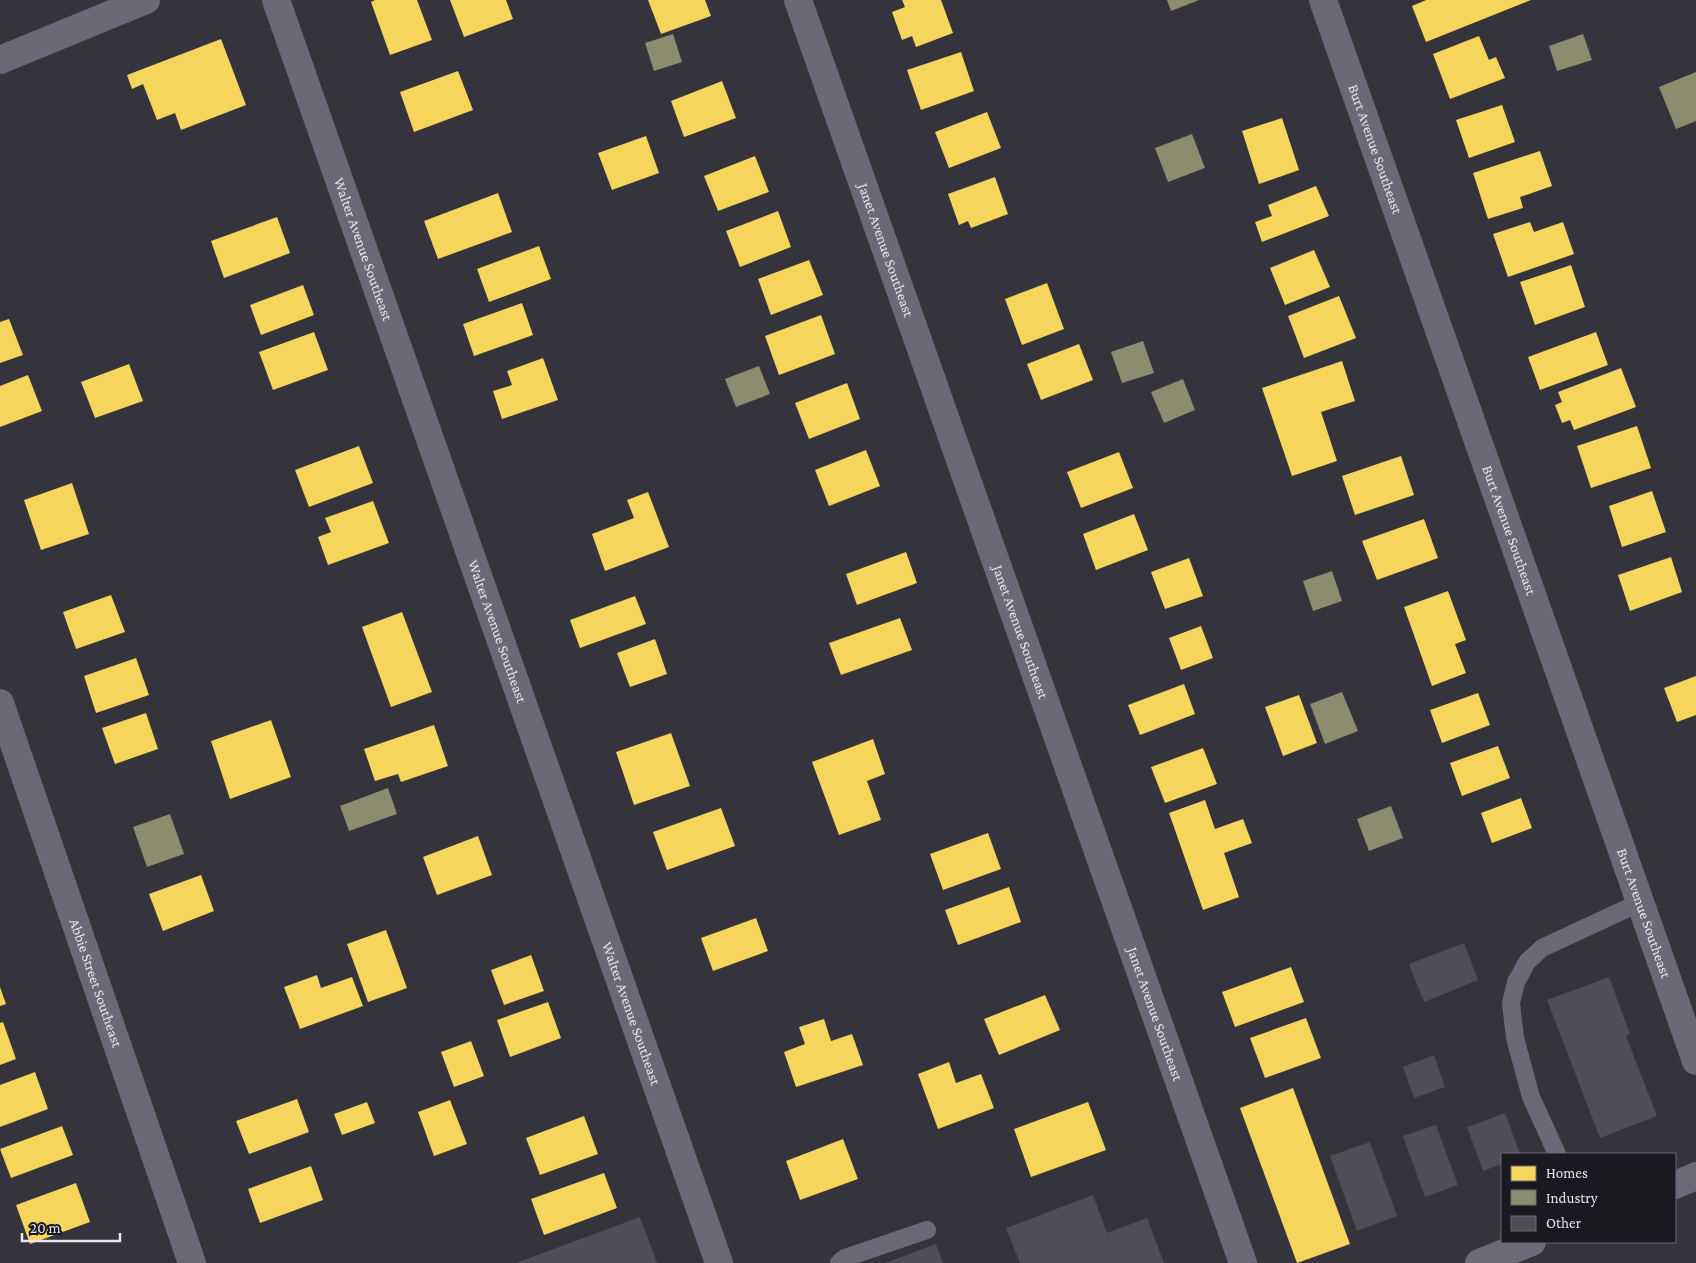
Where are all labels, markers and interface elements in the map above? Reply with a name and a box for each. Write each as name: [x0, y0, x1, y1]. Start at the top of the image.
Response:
street label: Burt Avenue Southeast: [1345, 82, 1406, 217]
street label: Walter Avenue Southeast: [331, 175, 396, 324]
street label: Janet Avenue Southeast: [854, 179, 917, 320]
street label: Burt Avenue Southeast: [1479, 463, 1540, 598]
street label: Walter Avenue Southeast: [465, 558, 530, 706]
street label: Janet Avenue Southeast: [988, 561, 1052, 702]
street label: Burt Avenue Southeast: [1614, 846, 1675, 981]
street label: Abbie Street Southeast: [67, 917, 126, 1050]
street label: Walter Avenue Southeast: [599, 940, 664, 1088]
street label: Janet Avenue Southeast: [1123, 943, 1187, 1084]
legend: [1501, 1153, 1676, 1243]
text: Homes: [1546, 1165, 1588, 1181]
text: Industry: [1546, 1190, 1598, 1207]
scale bar: [22, 1210, 120, 1242]
text: Other: [1546, 1215, 1582, 1231]
text: 20 m: [30, 1220, 61, 1236]

